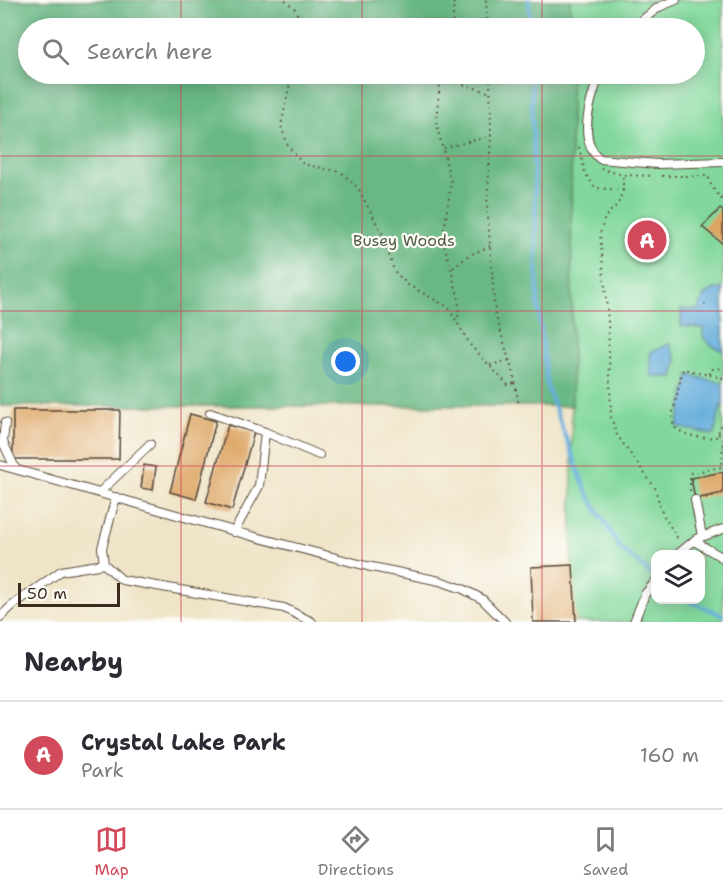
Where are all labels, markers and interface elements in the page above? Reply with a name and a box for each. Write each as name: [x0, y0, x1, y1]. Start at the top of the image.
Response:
search box: [18, 18, 705, 84]
icon: search: [39, 35, 72, 68]
text: Search here: [87, 37, 213, 66]
pin: A: [628, 218, 666, 262]
park label: Busey Woods: [353, 230, 455, 251]
your location: [331, 347, 360, 376]
map controls: [651, 550, 705, 604]
button: layers: [651, 550, 705, 604]
scale bar: [18, 580, 120, 608]
text: 50 m: [27, 583, 67, 604]
text: Nearby: [24, 644, 123, 679]
text: Crystal Lake Park: [81, 728, 286, 757]
text: A: [36, 742, 51, 768]
text: 160 m: [640, 742, 699, 768]
text: Park: [81, 757, 124, 783]
tab: Map: [95, 823, 129, 880]
tab: Directions: [318, 823, 394, 880]
tab: Saved: [583, 823, 629, 880]

